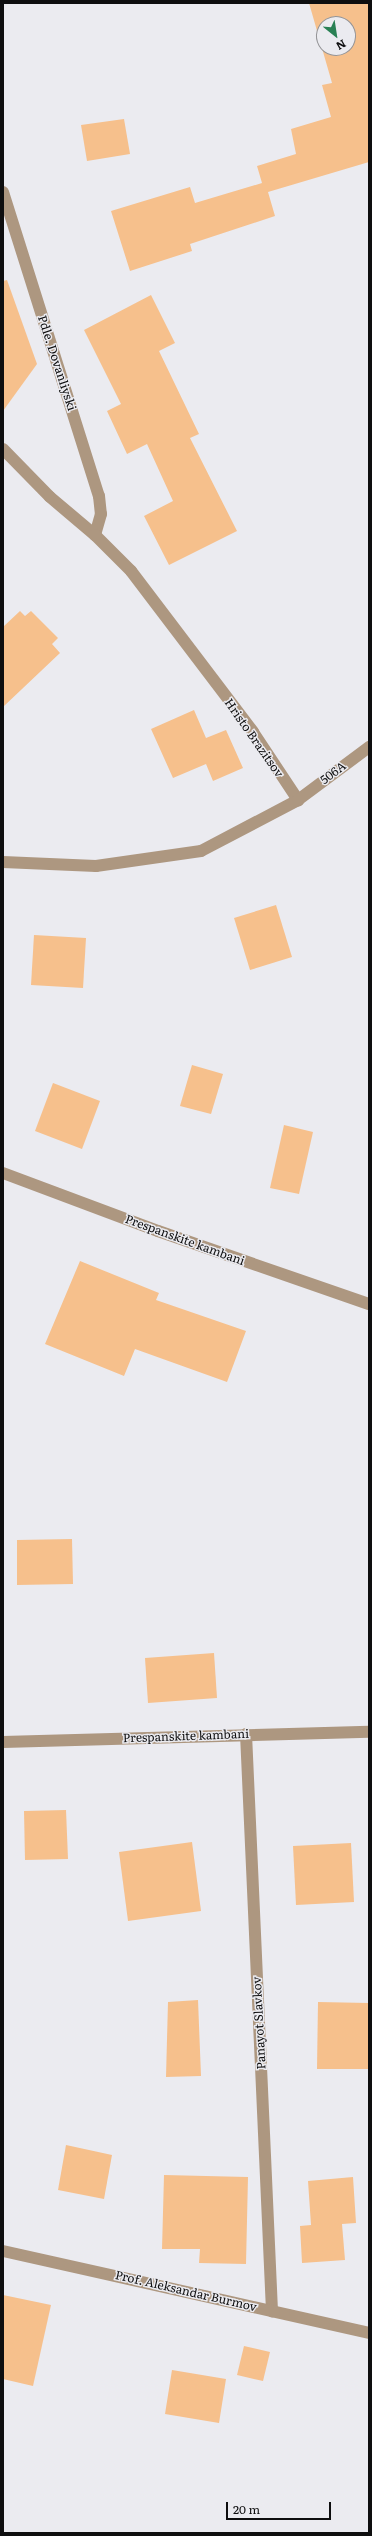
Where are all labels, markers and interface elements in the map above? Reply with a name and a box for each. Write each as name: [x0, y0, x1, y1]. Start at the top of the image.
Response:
north arrow: [316, 16, 356, 56]
text: N: [334, 36, 350, 55]
street label: Pdle. Dovanliyski: [35, 314, 79, 412]
street label: Hristo Brazitsov: [221, 696, 287, 780]
street label: 506А: [317, 759, 349, 787]
street label: Prespanskite kambani: [123, 1212, 247, 1268]
street label: Prespanskite kambani: [123, 1727, 249, 1745]
street label: Panayot Slavkov: [249, 1976, 269, 2070]
street label: Prof. Aleksandar Burmov: [114, 2268, 258, 2314]
scale bar: [228, 2494, 333, 2520]
text: 20 m: [233, 2500, 260, 2518]

